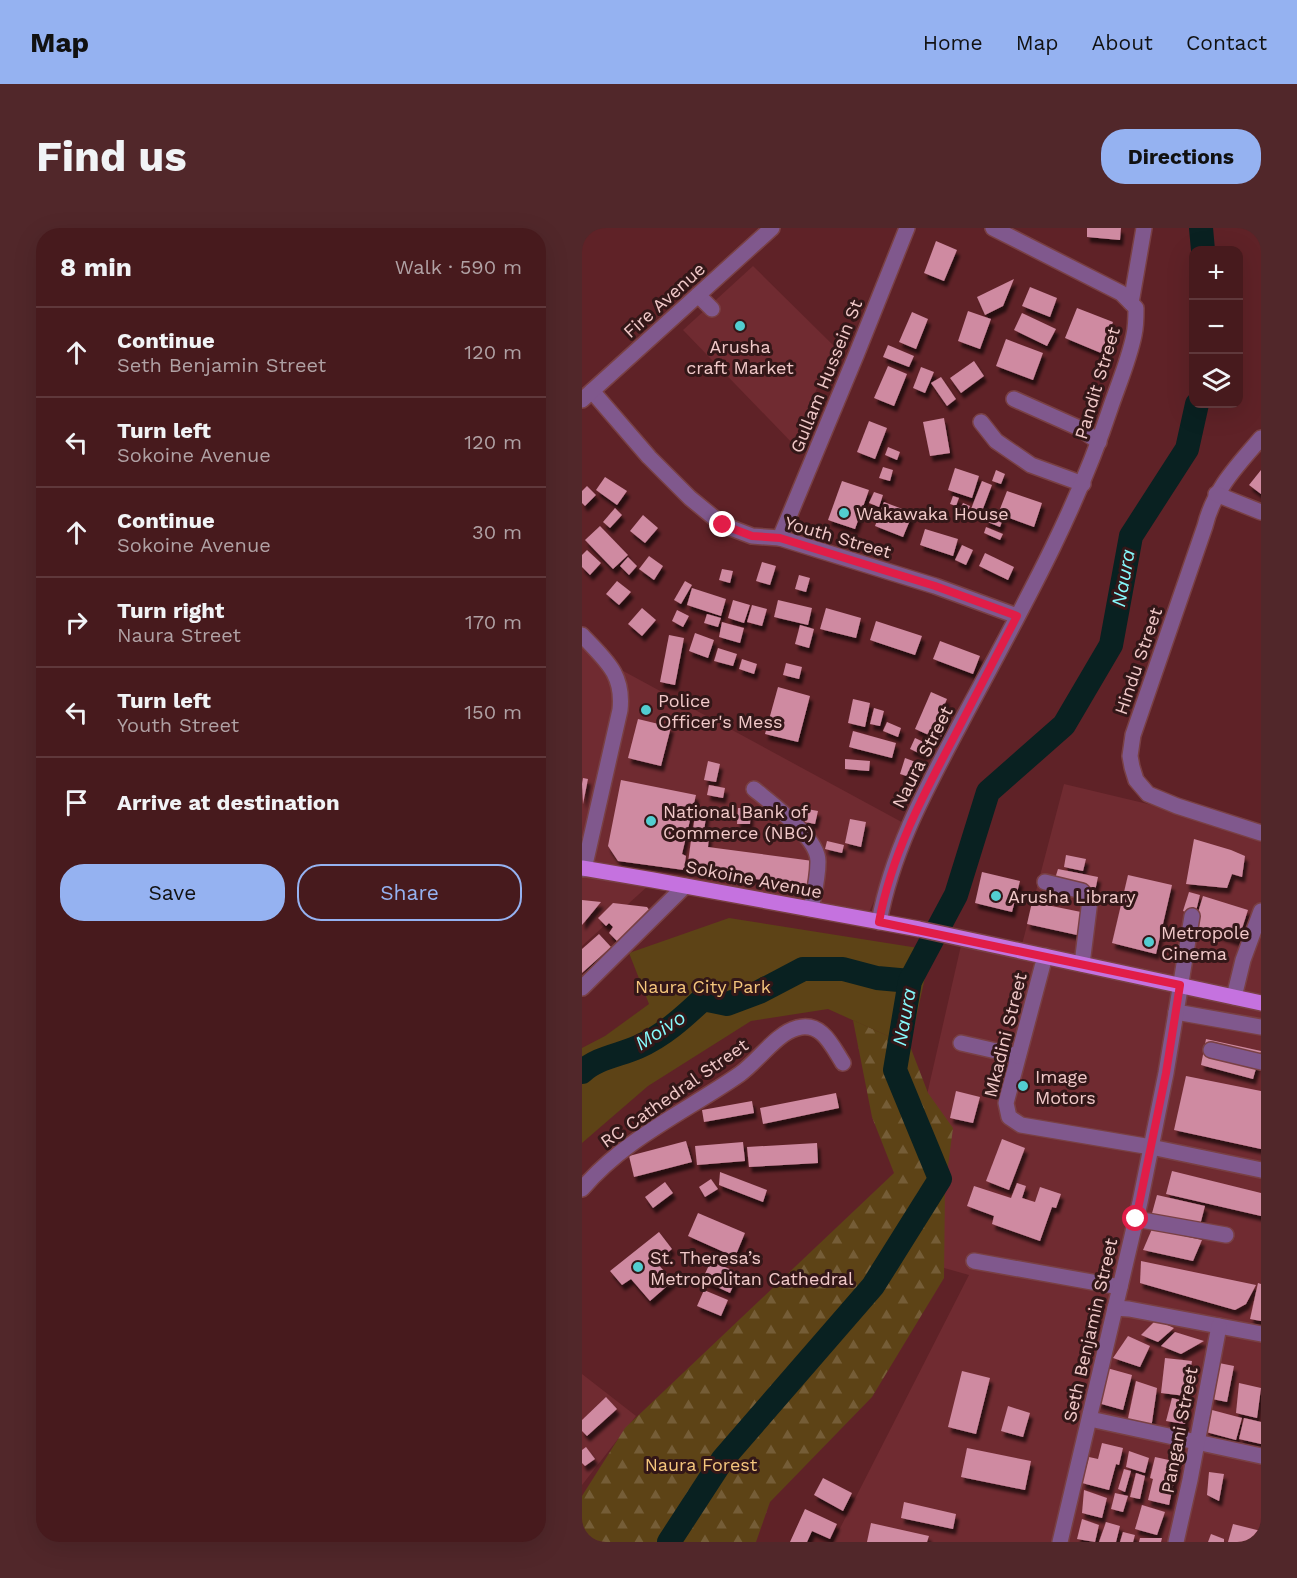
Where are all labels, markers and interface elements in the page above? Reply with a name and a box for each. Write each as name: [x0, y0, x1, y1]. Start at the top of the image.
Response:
text: Map: [30, 26, 89, 59]
text: Home: [923, 30, 983, 55]
text: Map: [1016, 30, 1059, 55]
text: About: [1092, 30, 1153, 55]
text: Contact: [1186, 30, 1267, 55]
button: Directions: [1101, 129, 1261, 184]
text: Find us: [36, 132, 187, 181]
map controls: [1189, 246, 1243, 408]
button: +: [1189, 246, 1243, 300]
text: 8 min: [60, 252, 132, 282]
text: Walk · 590 m: [395, 255, 522, 279]
street label: Fire Avenue: [619, 258, 709, 342]
street label: Gullam Hussein St: [786, 296, 866, 456]
button: −: [1189, 300, 1243, 354]
marker: Arusha craft Market: [733, 319, 747, 333]
street label: Pandit Street: [1070, 324, 1124, 442]
text: Continue: [117, 328, 215, 353]
icon: ahead: [60, 336, 93, 369]
place label: Arusha craft Market: [686, 336, 794, 378]
text: 120 m: [464, 340, 522, 364]
text: Seth Benjamin Street: [117, 353, 326, 377]
button: layers: [1189, 354, 1243, 408]
text: Turn left: [117, 418, 211, 443]
icon: left: [60, 426, 93, 459]
text: 120 m: [464, 430, 522, 454]
text: Sokoine Avenue: [117, 443, 271, 467]
place label: Wakawaka House: [856, 503, 1009, 524]
marker: Wakawaka House: [837, 506, 851, 520]
text: Continue: [117, 508, 215, 533]
route end: [709, 511, 735, 537]
street label: Youth Street: [782, 512, 894, 562]
icon: ahead: [60, 516, 93, 549]
text: 30 m: [472, 520, 522, 544]
text: Sokoine Avenue: [117, 533, 271, 557]
water label: Naura: [1106, 547, 1140, 609]
text: Turn right: [117, 598, 224, 623]
street label: Hindu Street: [1110, 604, 1166, 717]
icon: right: [60, 606, 93, 639]
text: 170 m: [465, 610, 522, 634]
text: Naura Street: [117, 623, 241, 647]
text: Turn left: [117, 688, 211, 713]
place label: Police Officer's Mess: [658, 690, 782, 732]
icon: left: [60, 696, 93, 729]
text: 150 m: [464, 700, 522, 724]
street label: Naura Street: [887, 702, 957, 811]
marker: Police Officer's Mess: [639, 703, 653, 717]
text: Youth Street: [117, 713, 239, 737]
icon: arrive: [60, 786, 93, 819]
text: Arrive at destination: [117, 790, 340, 815]
place label: National Bank of Commerce (NBC): [663, 801, 814, 843]
marker: National Bank of Commerce (NBC): [644, 814, 658, 828]
street label: Sokoine Avenue: [684, 855, 824, 903]
button: Save: [60, 864, 285, 921]
button: Share: [297, 864, 522, 921]
place label: Arusha Library: [1008, 886, 1136, 907]
marker: Arusha Library: [989, 889, 1003, 903]
place label: Metropole Cinema: [1161, 922, 1250, 964]
marker: Metropole Cinema: [1142, 935, 1156, 949]
street label: Mkadini Street: [979, 970, 1031, 1100]
park label: Naura City Park: [635, 976, 771, 997]
water label: Naura: [887, 986, 921, 1048]
water label: Moivo: [630, 1005, 690, 1055]
street label: RC Cathedral Street: [596, 1034, 752, 1152]
place label: Image Motors: [1035, 1066, 1096, 1108]
marker: Image Motors: [1016, 1079, 1030, 1093]
route start: [1122, 1205, 1148, 1231]
street label: Seth Benjamin Street: [1059, 1236, 1121, 1424]
place label: St. Theresa’s Metropolitan Cathedral: [650, 1247, 854, 1289]
marker: St. Theresa’s Metropolitan Cathedral: [631, 1260, 645, 1274]
street label: Pangani Street: [1156, 1365, 1202, 1495]
park label: Naura Forest: [645, 1454, 758, 1475]

